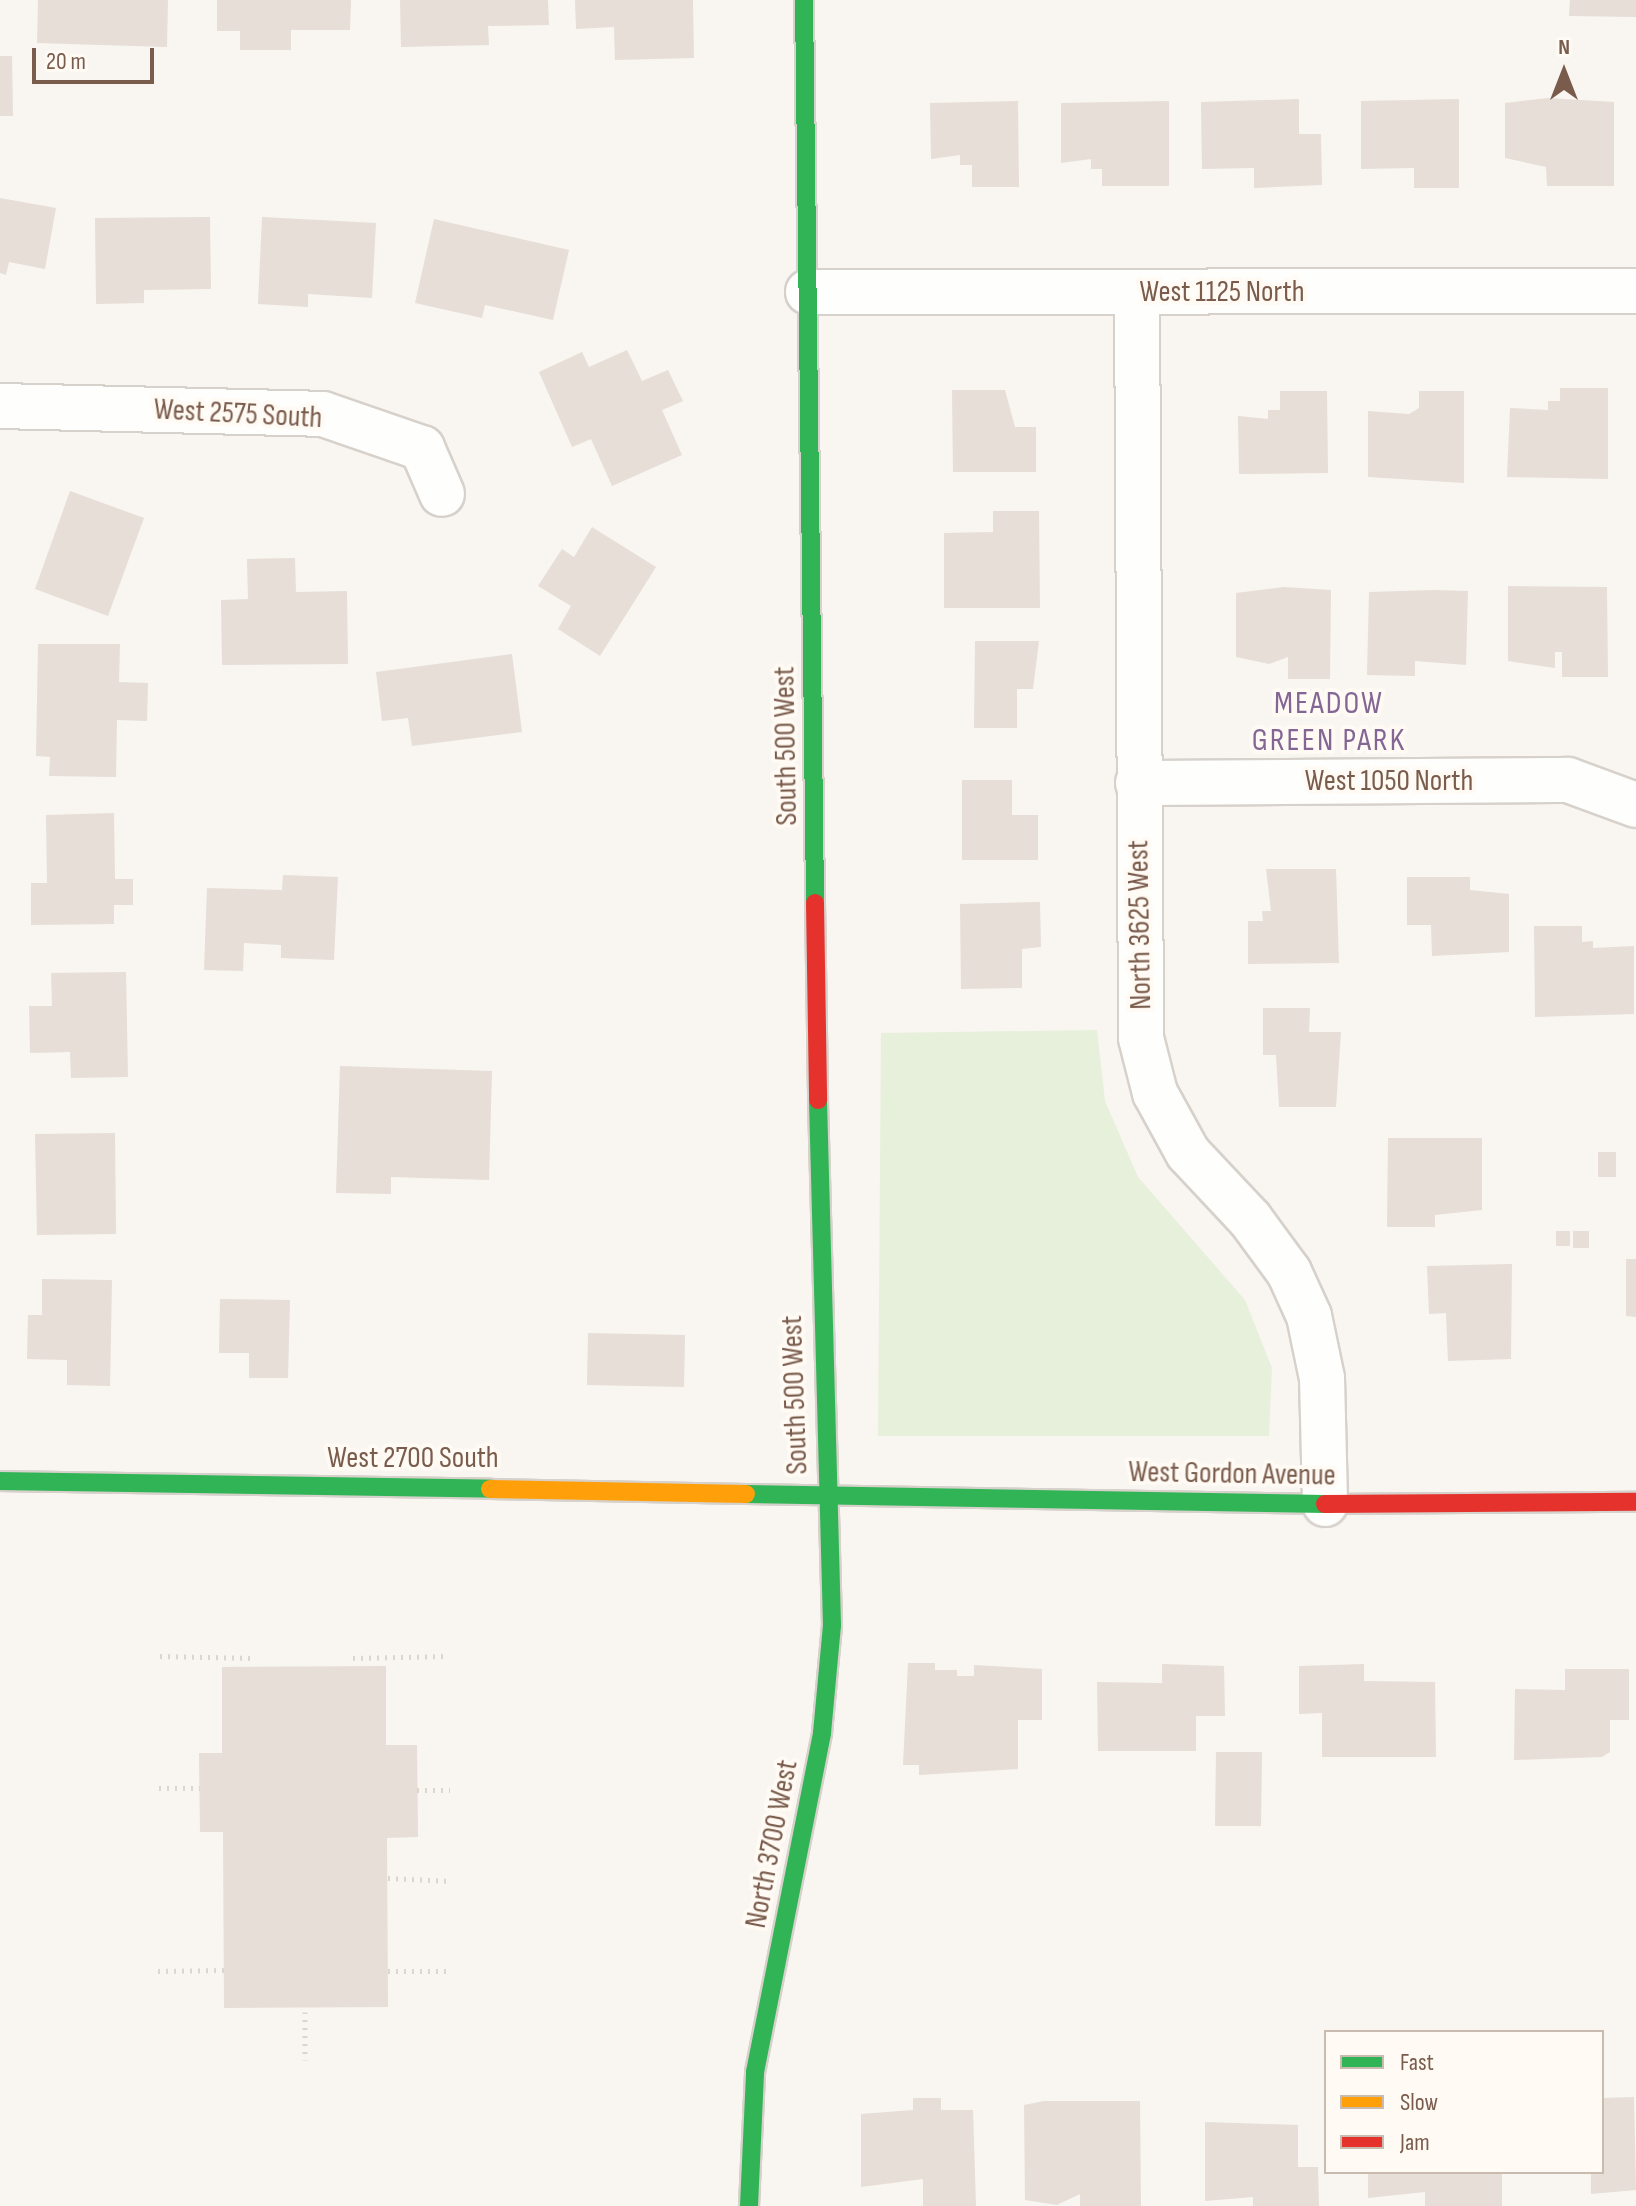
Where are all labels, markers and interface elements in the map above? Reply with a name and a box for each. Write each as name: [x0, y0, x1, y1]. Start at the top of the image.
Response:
scale bar: [36, 32, 158, 82]
north arrow: [1524, 32, 1604, 112]
text: N: [1558, 34, 1570, 61]
text: 20 m: [46, 47, 86, 76]
street label: West 1125 North: [1140, 274, 1304, 310]
street label: West 2575 South: [153, 392, 323, 436]
street label: South 500 West: [767, 666, 805, 826]
district label: MEADOW GREEN PARK: [1252, 686, 1406, 761]
street label: West 1050 North: [1305, 763, 1473, 799]
street label: North 3625 West: [1121, 840, 1159, 1010]
street label: South 500 West: [774, 1315, 816, 1475]
street label: West 2700 South: [327, 1440, 499, 1476]
street label: West Gordon Avenue: [1128, 1454, 1336, 1494]
street label: North 3700 West: [738, 1757, 806, 1931]
legend: [1324, 2030, 1604, 2174]
text: Fast: [1400, 2048, 1434, 2077]
text: Slow: [1400, 2088, 1438, 2117]
text: Jam: [1400, 2128, 1430, 2157]

